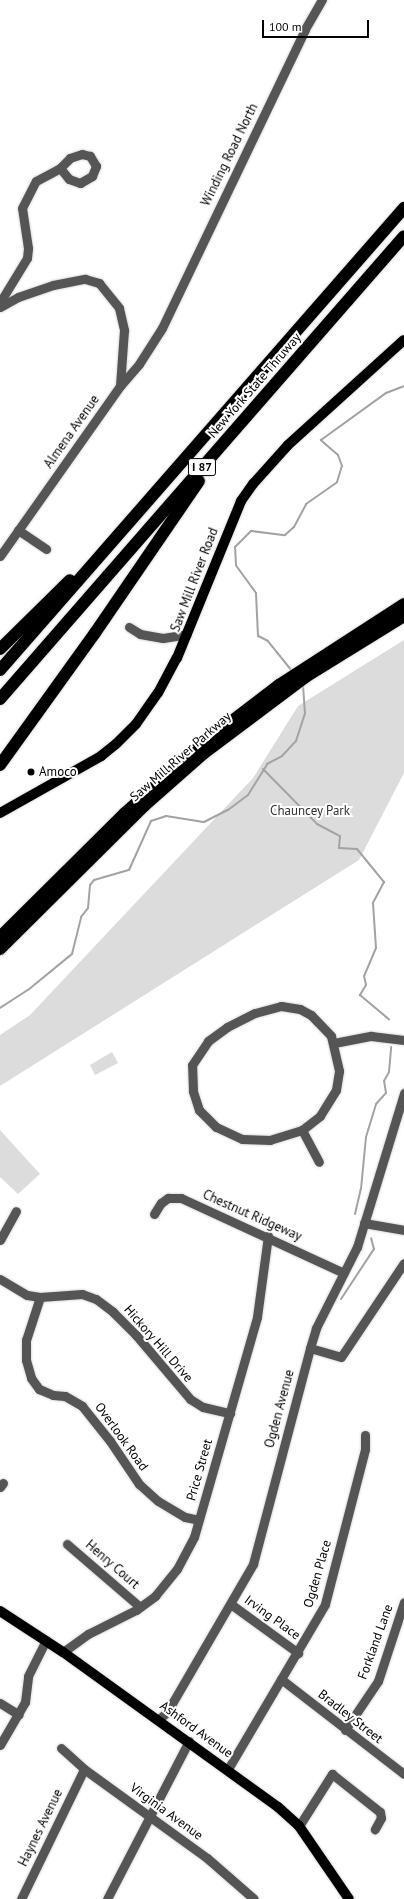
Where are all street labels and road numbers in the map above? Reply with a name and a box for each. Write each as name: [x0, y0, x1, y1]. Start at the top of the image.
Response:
street label: Winding Road North: [198, 101, 262, 209]
street label: New York State Thruway: [205, 330, 305, 442]
street label: Almena Avenue: [41, 392, 103, 472]
road number: I 87: [187, 457, 217, 477]
street label: Saw Mill River Road: [168, 526, 222, 634]
street label: Saw Mill River Parkway: [127, 709, 235, 805]
street label: Chestnut Ridgeway: [200, 1187, 304, 1245]
street label: Hickory Hill Drive: [120, 1302, 196, 1386]
street label: Ogden Avenue: [262, 1368, 298, 1450]
street label: Overlook Road: [91, 1400, 151, 1474]
street label: Price Street: [184, 1437, 216, 1503]
street label: Henry Court: [82, 1537, 142, 1593]
street label: Ogden Place: [301, 1538, 335, 1610]
street label: Irving Place: [241, 1593, 303, 1643]
street label: Forkland Lane: [355, 1602, 397, 1682]
street label: Bradley Street: [314, 1687, 386, 1747]
street label: Ashford Avenue: [156, 1698, 236, 1762]
street label: Virginia Avenue: [126, 1780, 206, 1844]
street label: Haynes Avenue: [15, 1787, 67, 1869]

